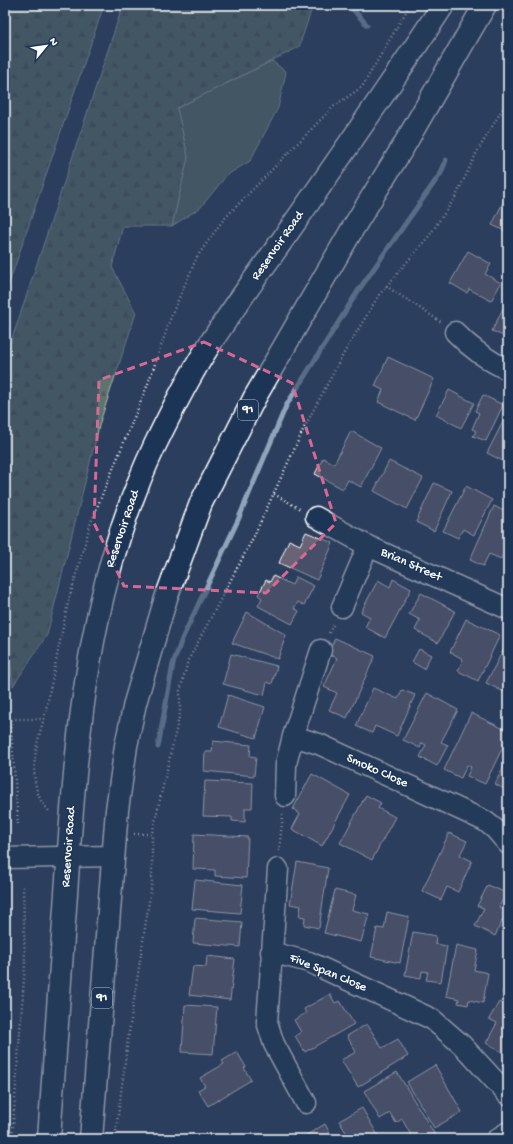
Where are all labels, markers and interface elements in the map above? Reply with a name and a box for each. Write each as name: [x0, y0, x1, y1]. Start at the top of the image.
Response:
north arrow: [26, 26, 66, 66]
text: N: [46, 36, 60, 48]
street label: Reservoir Road: [249, 207, 308, 283]
road number: 91: [238, 400, 258, 420]
street label: Reservoir Road: [103, 487, 144, 570]
street label: Brian Street: [377, 544, 445, 586]
street label: Smoko Close: [344, 751, 410, 791]
street label: Reservoir Road: [59, 805, 79, 888]
street label: Five Span Close: [286, 950, 369, 995]
road number: 91: [92, 988, 112, 1008]

